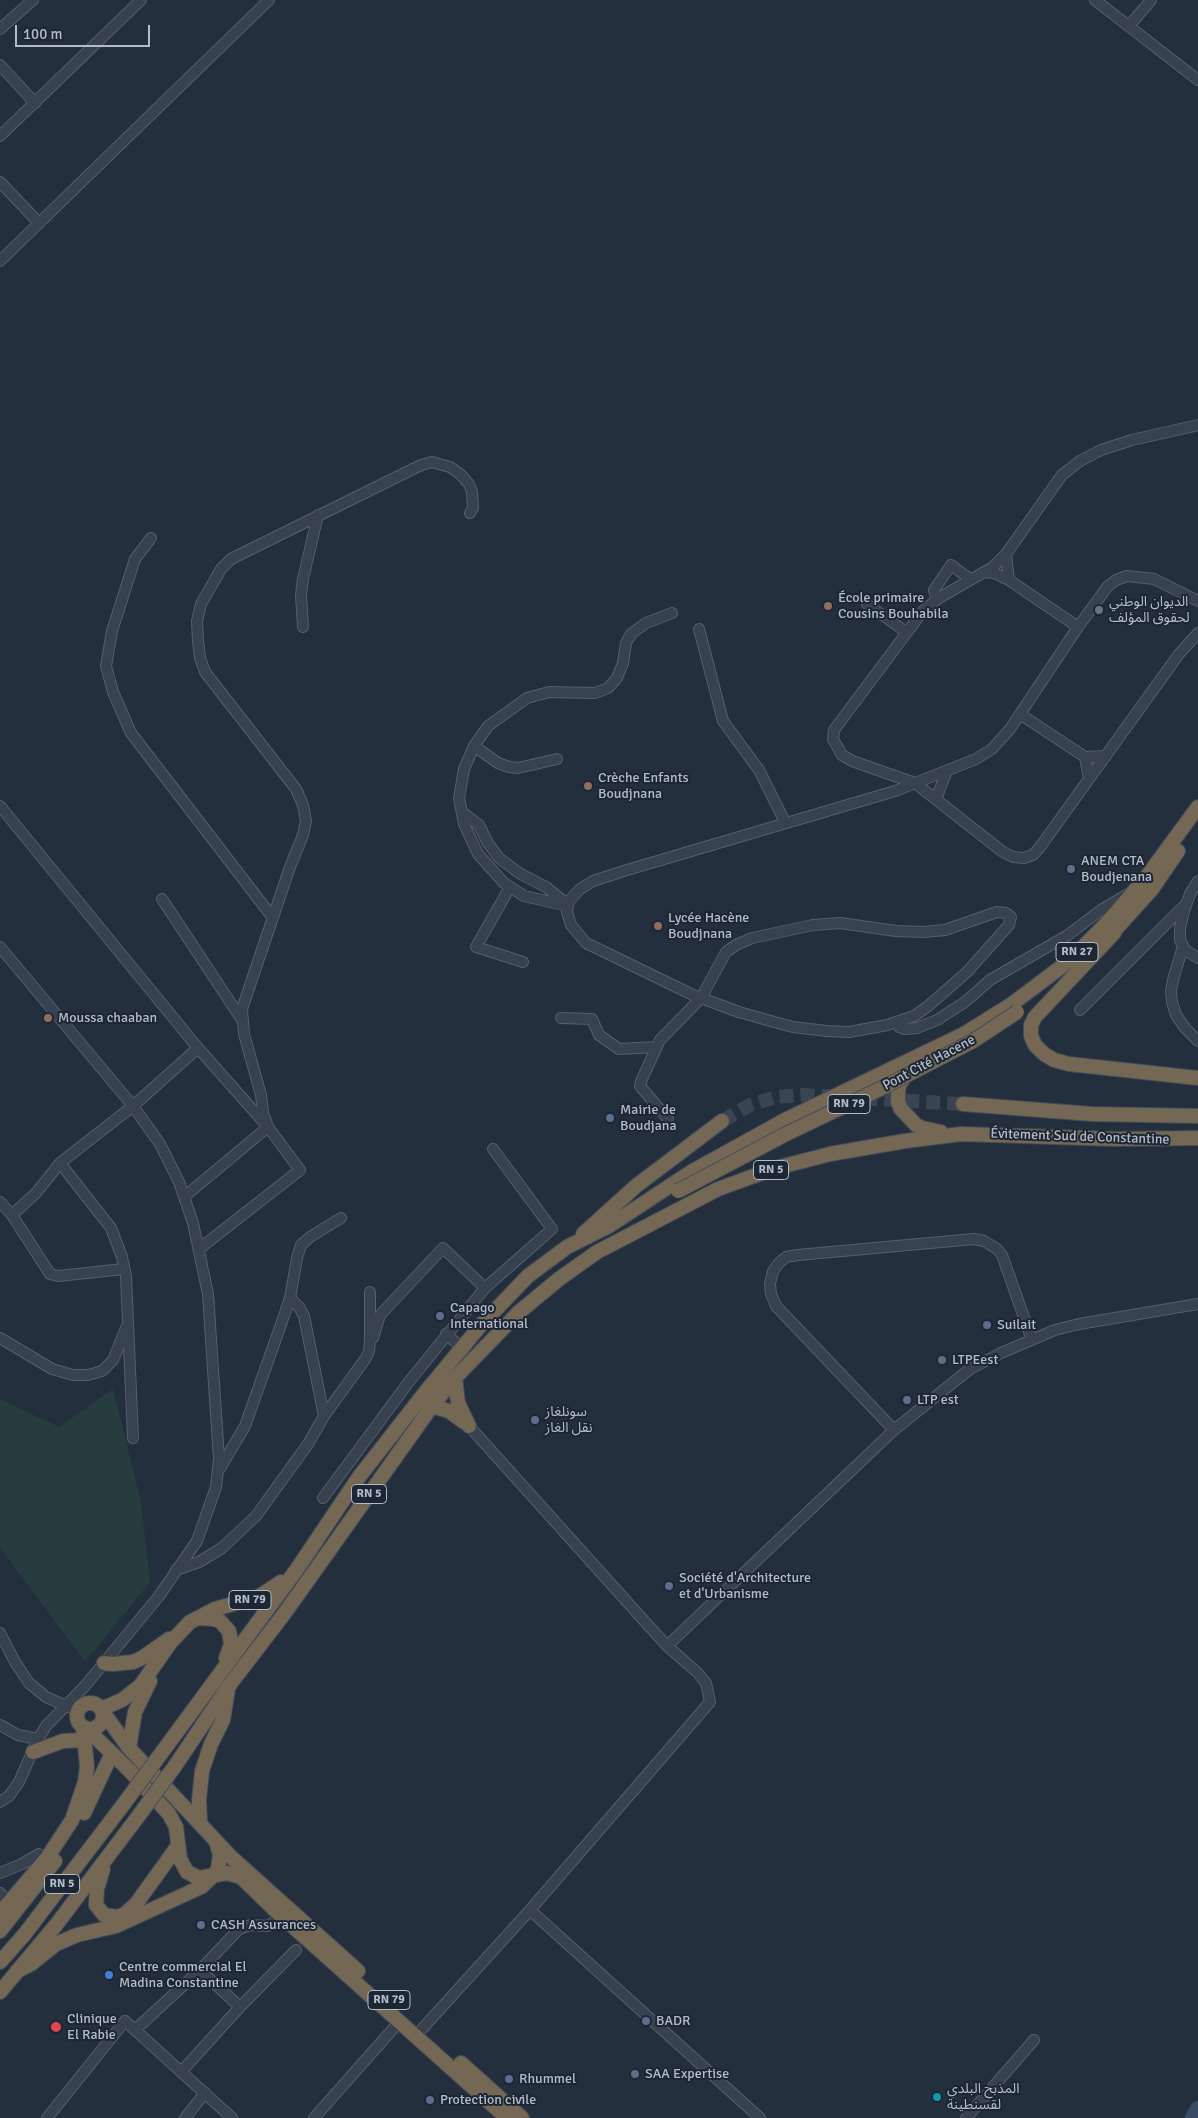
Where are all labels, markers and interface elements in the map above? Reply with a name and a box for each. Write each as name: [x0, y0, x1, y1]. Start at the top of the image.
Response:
scale bar: [18, 15, 152, 47]
text: 100 m: [23, 25, 63, 43]
place label: École primaire Cousins Bouhabila: [838, 590, 949, 622]
place label: الديوان الوطني لحقوق المؤلف: [1109, 594, 1190, 626]
marker: École primaire Cousins Bouhabila: [822, 600, 834, 612]
marker: الديوان الوطني لحقوق المؤلف: [1093, 604, 1105, 616]
place label: Crèche Enfants Boudjnana: [598, 770, 689, 802]
marker: Crèche Enfants Boudjnana: [582, 780, 594, 792]
place label: ANEM CTA Boudjenana: [1081, 853, 1152, 886]
marker: ANEM CTA Boudjenana: [1065, 863, 1077, 875]
place label: Lycée Hacène Boudjnana: [668, 910, 749, 942]
marker: Lycée Hacène Boudjnana: [652, 920, 664, 932]
road number: RN 27: [1056, 942, 1098, 962]
place label: Moussa chaaban: [58, 1010, 157, 1026]
marker: Moussa chaaban: [42, 1012, 54, 1024]
street label: Pont Cité Hacene: [880, 1032, 978, 1094]
road number: RN 79: [828, 1094, 870, 1114]
place label: Mairie de Boudjana: [620, 1102, 677, 1134]
marker: Mairie de Boudjana: [604, 1112, 616, 1124]
street label: Évitement Sud de Constantine: [990, 1125, 1170, 1149]
road number: RN 5: [754, 1160, 788, 1180]
place label: Capago International: [450, 1300, 528, 1332]
marker: Capago International: [434, 1310, 446, 1322]
place label: Suilait: [997, 1317, 1036, 1333]
marker: Suilait: [981, 1319, 993, 1331]
place label: LTPEest: [952, 1352, 998, 1368]
marker: LTPEest: [936, 1354, 948, 1366]
place label: LTP est: [917, 1392, 959, 1408]
marker: LTP est: [901, 1394, 913, 1406]
place label: سونلغاز نقل الغاز: [545, 1404, 592, 1436]
marker: سونلغاز نقل الغاز: [529, 1414, 541, 1426]
road number: RN 5: [352, 1485, 386, 1504]
place label: Société d'Architecture et d'Urbanisme: [679, 1570, 811, 1602]
marker: Société d'Architecture et d'Urbanisme: [663, 1580, 675, 1592]
road number: RN 79: [229, 1590, 271, 1610]
road number: RN 5: [44, 1875, 80, 1894]
place label: CASH Assurances: [211, 1917, 316, 1933]
marker: CASH Assurances: [195, 1919, 207, 1931]
place label: Centre commercial El Madina Constantine: [119, 1959, 247, 1991]
marker: Centre commercial El Madina Constantine: [103, 1969, 115, 1981]
road number: RN 79: [368, 1990, 410, 2010]
place label: Clinique El Rabie: [67, 2011, 117, 2044]
place label: BADR: [656, 2013, 691, 2029]
marker: BADR: [640, 2015, 652, 2027]
marker: Clinique El Rabie: [49, 2020, 63, 2034]
place label: SAA Expertise: [645, 2066, 729, 2082]
marker: SAA Expertise: [629, 2068, 641, 2080]
place label: Rhummel: [519, 2071, 576, 2087]
marker: Rhummel: [503, 2073, 515, 2085]
place label: المذبح البلدي لقسنطينة: [947, 2081, 1020, 2114]
marker: المذبح البلدي لقسنطينة: [931, 2091, 943, 2103]
place label: Protection civile: [440, 2092, 536, 2108]
marker: Protection civile: [424, 2094, 436, 2106]

